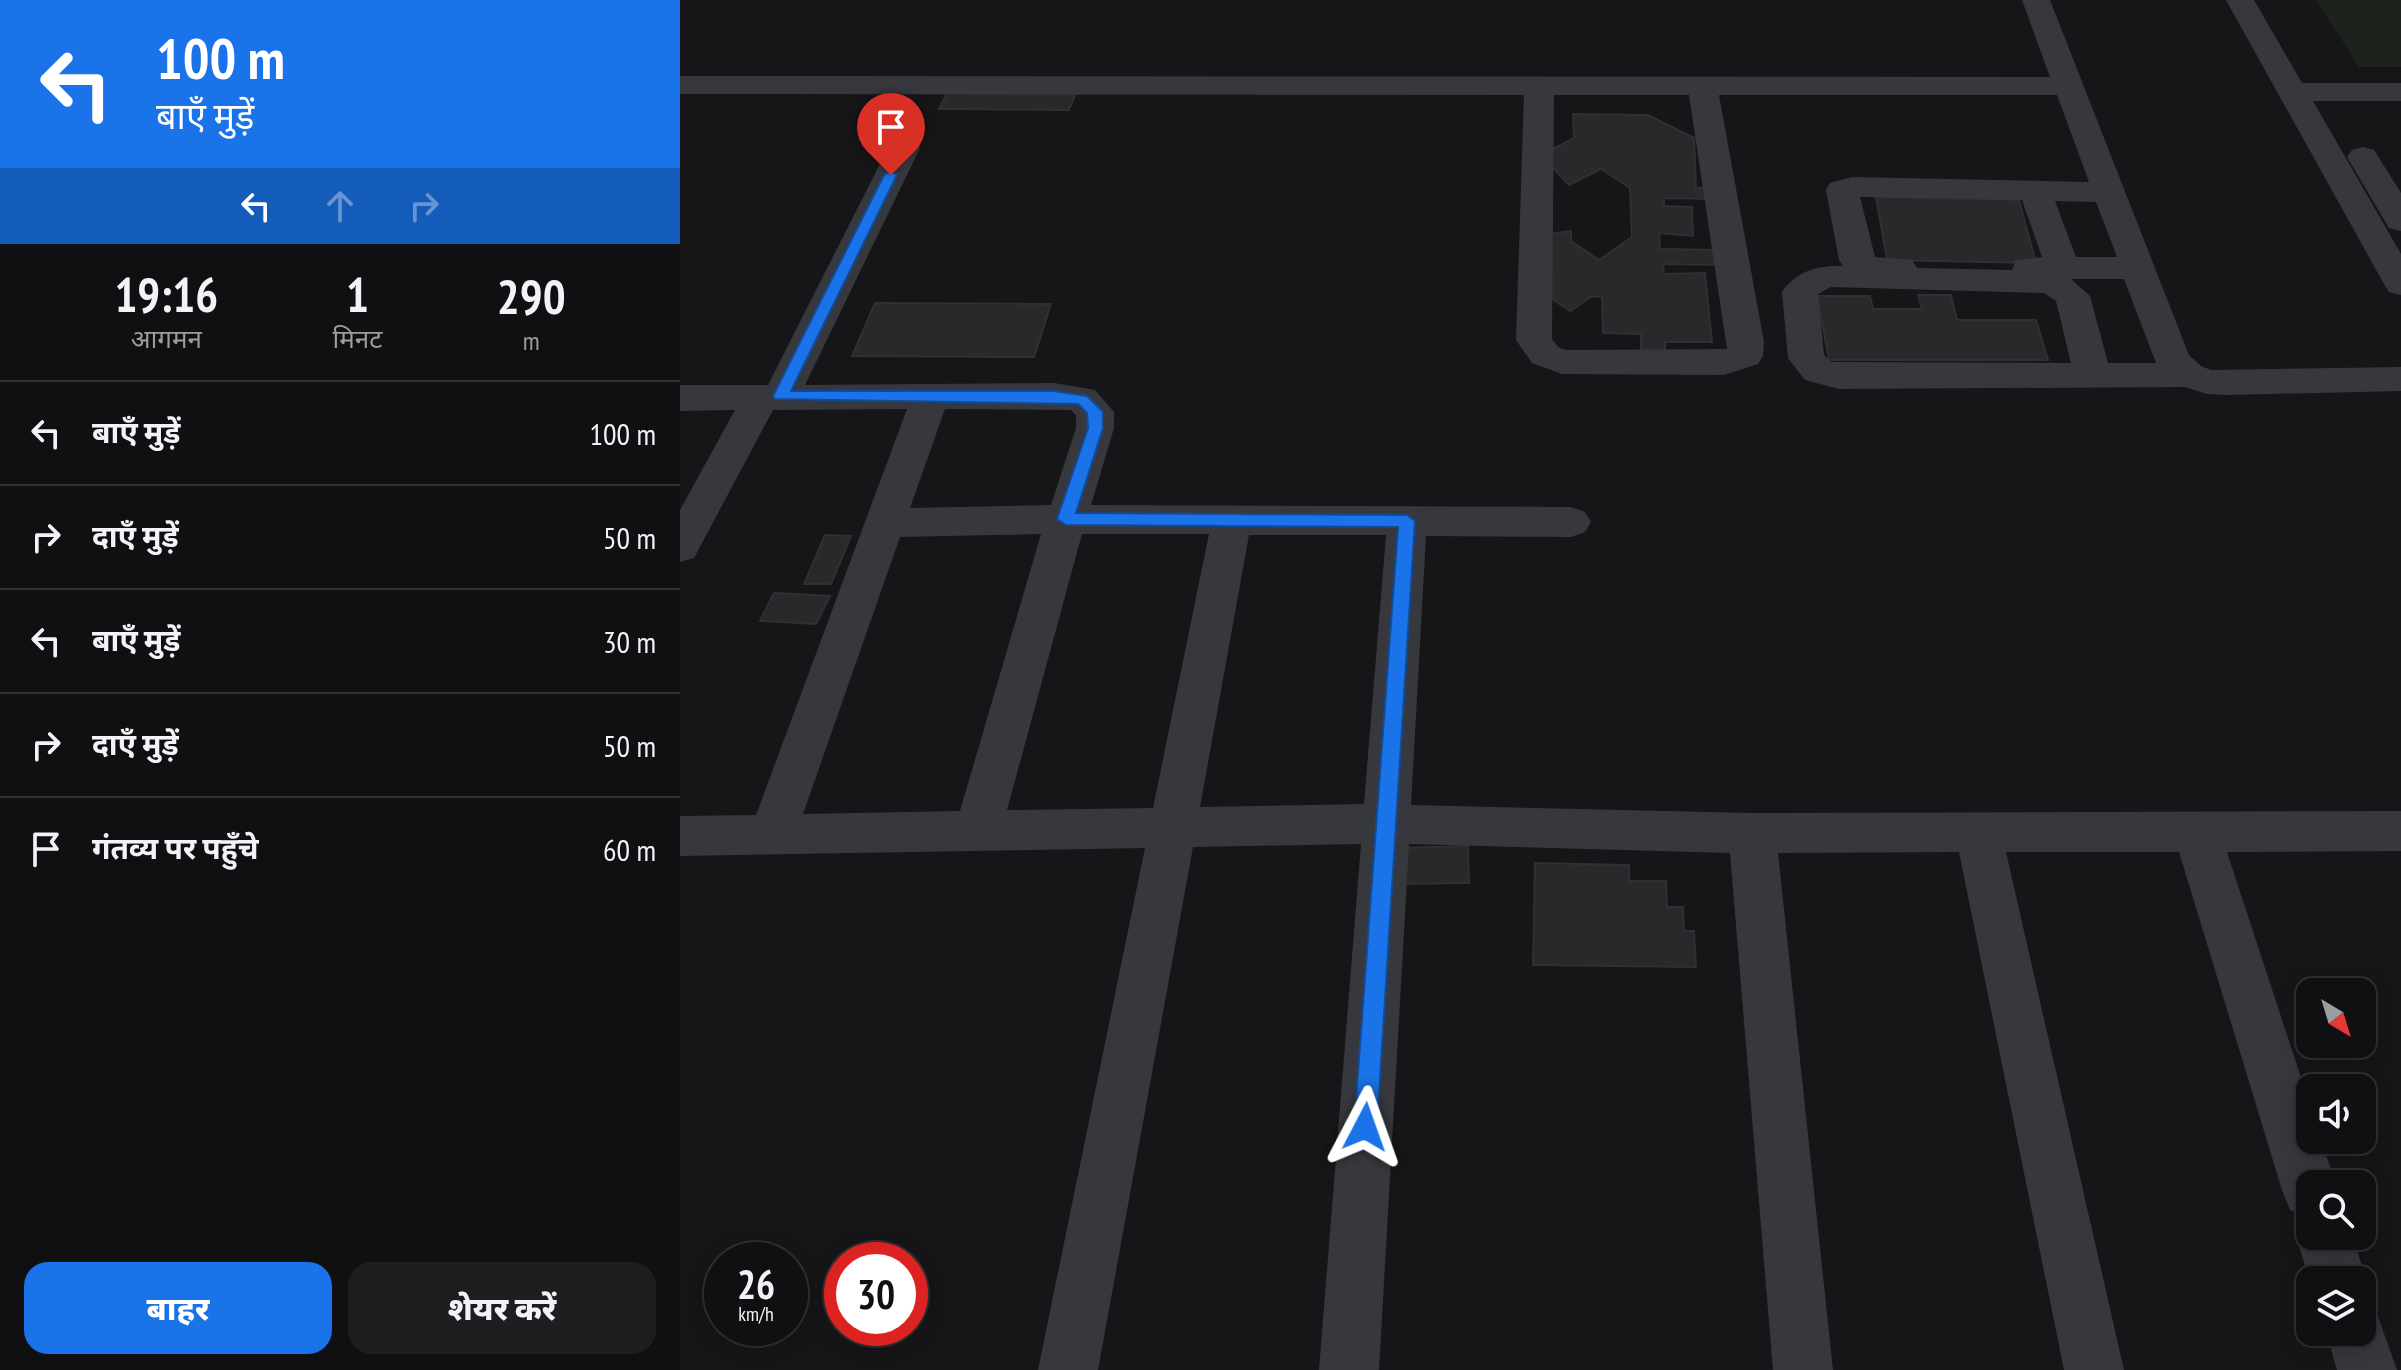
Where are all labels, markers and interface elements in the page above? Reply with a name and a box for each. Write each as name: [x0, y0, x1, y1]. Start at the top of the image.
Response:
text: 100 m: [156, 22, 285, 94]
icon: left: [24, 32, 128, 136]
text: बाएँ मुड़ें: [156, 92, 254, 139]
pin: [857, 93, 925, 175]
icon: arrive: [869, 105, 913, 149]
icon: left: [234, 184, 278, 228]
icon: ahead: [318, 184, 362, 228]
icon: right: [402, 184, 446, 228]
text: 19:16: [114, 263, 218, 325]
text: 1: [346, 263, 369, 325]
text: 290: [497, 265, 566, 327]
text: आगमन: [131, 322, 202, 355]
text: मिनट: [333, 322, 382, 355]
text: m: [523, 324, 540, 357]
icon: left: [24, 411, 68, 455]
text: बाएँ मुड़ें: [92, 412, 180, 451]
text: 100 m: [590, 414, 656, 453]
icon: right: [24, 515, 68, 559]
text: दाएँ मुड़ें: [92, 516, 179, 555]
text: 50 m: [603, 518, 656, 557]
icon: left: [24, 619, 68, 663]
text: बाएँ मुड़ें: [92, 620, 180, 659]
text: 30 m: [603, 622, 656, 661]
icon: right: [24, 723, 68, 767]
text: दाएँ मुड़ें: [92, 724, 179, 763]
text: 50 m: [603, 726, 656, 765]
icon: arrive: [24, 827, 68, 871]
text: गंतव्य पर पहुँचे: [92, 828, 259, 867]
text: 60 m: [603, 830, 656, 869]
north arrow: [2296, 978, 2376, 1058]
map controls: [2296, 978, 2376, 1346]
button: sound: [2296, 1074, 2376, 1154]
position arrow: [1323, 1085, 1407, 1169]
button: search: [2296, 1170, 2376, 1250]
speed limit sign: 30: [824, 1242, 928, 1346]
text: 26: [737, 1258, 775, 1310]
button: बाहर: [24, 1262, 332, 1354]
button: शेयर करें: [348, 1262, 656, 1354]
button: layers: [2296, 1266, 2376, 1346]
text: km/h: [738, 1301, 774, 1327]

